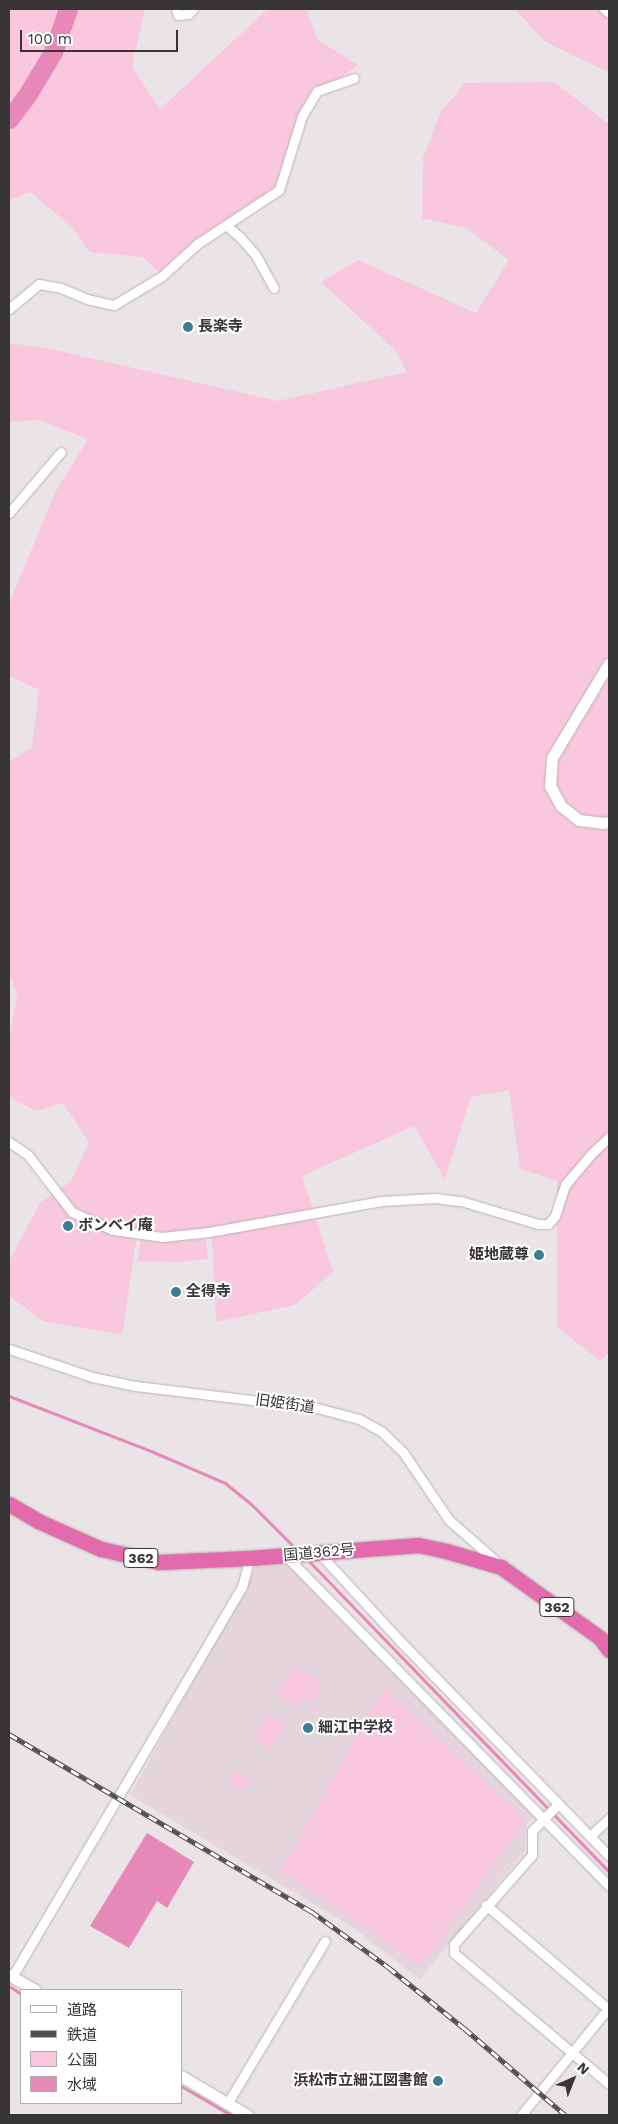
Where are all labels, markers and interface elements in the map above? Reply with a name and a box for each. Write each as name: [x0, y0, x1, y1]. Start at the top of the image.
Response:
scale bar: [22, 20, 180, 52]
text: 100 m: [28, 30, 72, 48]
place label: 長楽寺: [198, 318, 243, 336]
marker: 長楽寺: [182, 321, 194, 333]
place label: ボンベイ庵: [78, 1217, 153, 1235]
marker: ボンベイ庵: [62, 1220, 74, 1232]
place label: 姫地蔵尊: [469, 1246, 529, 1264]
marker: 姫地蔵尊: [533, 1249, 545, 1261]
place label: 全得寺: [186, 1283, 231, 1301]
marker: 全得寺: [170, 1286, 182, 1298]
street label: 旧姫街道: [254, 1391, 316, 1417]
street label: 国道362号: [283, 1541, 355, 1565]
road number: 362: [122, 1546, 160, 1570]
road number: 362: [538, 1595, 576, 1618]
place label: 細江中学校: [318, 1719, 393, 1737]
marker: 細江中学校: [302, 1722, 314, 1734]
legend: [20, 1989, 182, 2104]
text: 道路: [67, 2001, 97, 2019]
text: 鉄道: [67, 2026, 97, 2044]
text: 公園: [67, 2051, 97, 2069]
north arrow: [548, 2054, 598, 2104]
text: N: [574, 2059, 593, 2078]
place label: 浜松市立細江図書館: [293, 2072, 428, 2090]
marker: 浜松市立細江図書館: [432, 2075, 444, 2087]
text: 水域: [67, 2076, 97, 2094]

